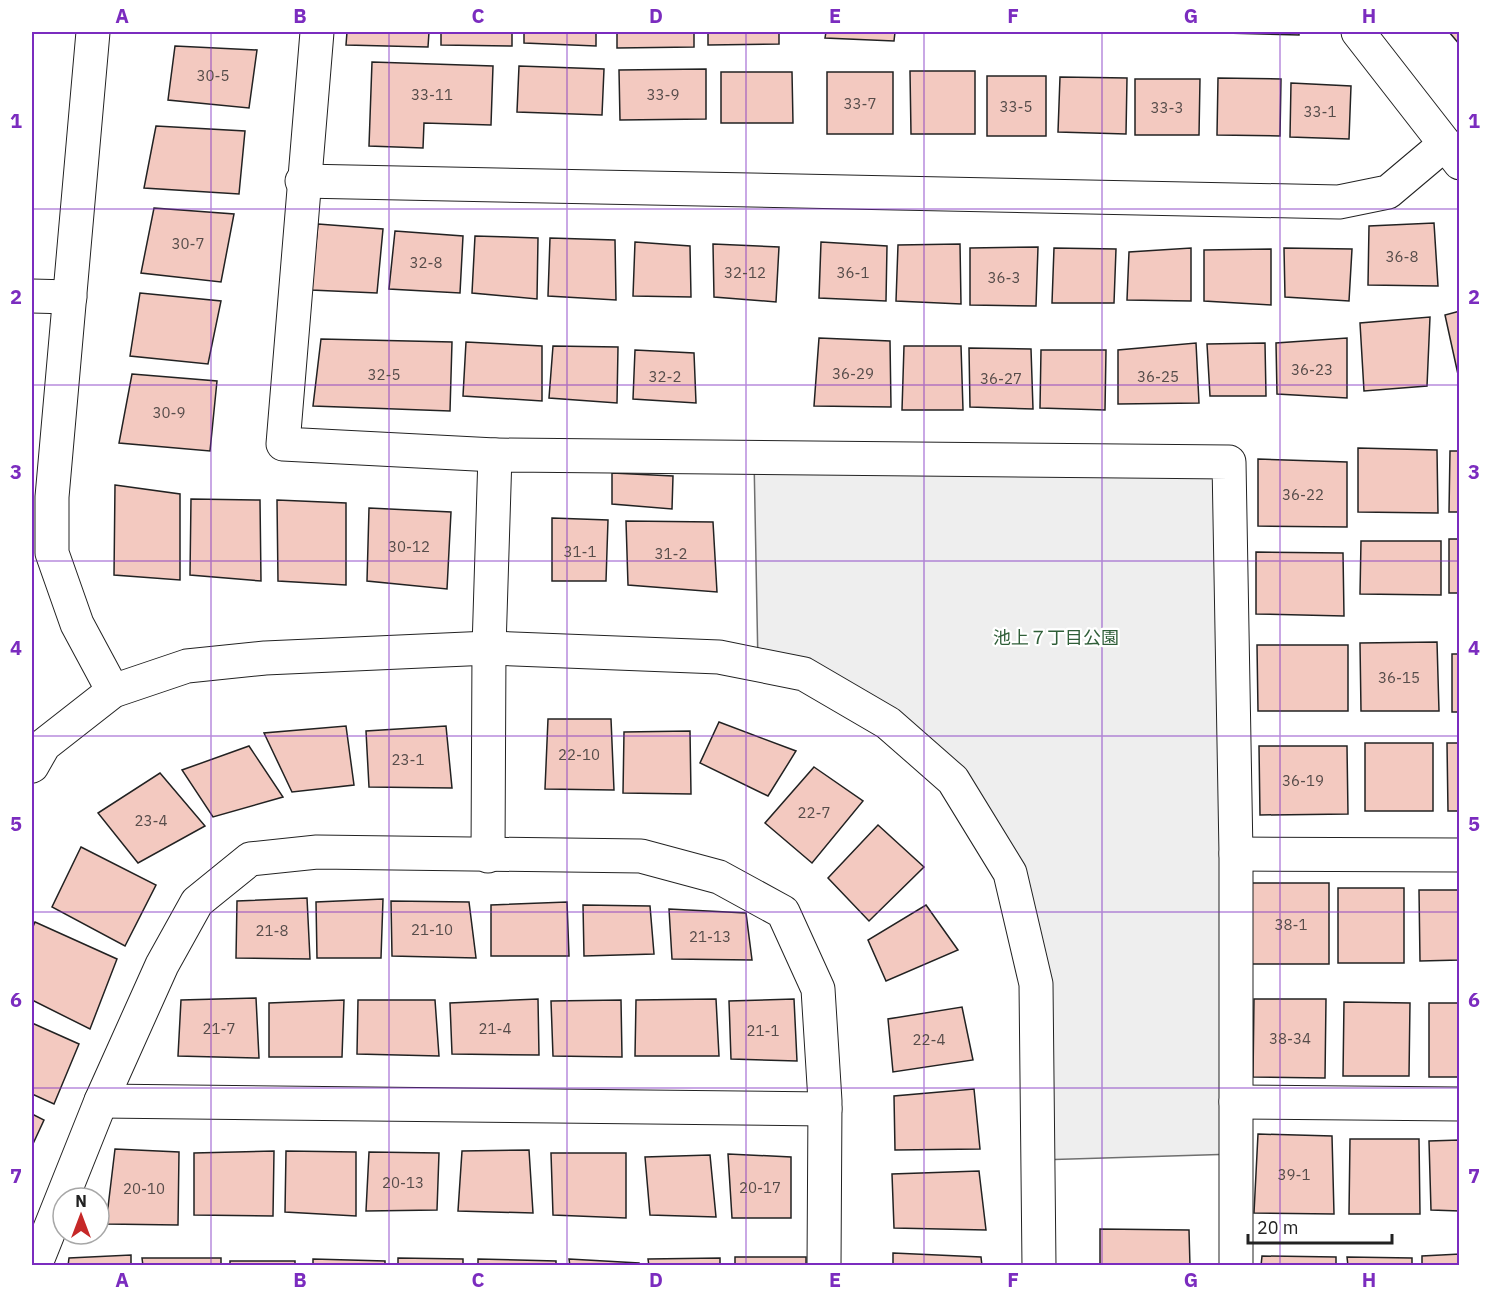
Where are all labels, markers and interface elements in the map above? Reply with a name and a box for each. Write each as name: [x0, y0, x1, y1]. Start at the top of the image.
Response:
text: A: [115, 2, 129, 29]
text: B: [293, 2, 307, 29]
text: C: [471, 2, 485, 29]
text: D: [649, 2, 663, 29]
text: E: [829, 2, 841, 29]
text: F: [1007, 2, 1019, 29]
text: G: [1184, 2, 1198, 29]
text: H: [1362, 2, 1376, 29]
house number: 30-5: [197, 66, 230, 85]
house number: 33-11: [411, 85, 453, 104]
house number: 33-9: [647, 85, 680, 104]
house number: 33-7: [844, 94, 877, 113]
house number: 33-5: [1000, 97, 1033, 116]
house number: 33-3: [1151, 98, 1184, 117]
house number: 33-1: [1304, 102, 1337, 121]
text: 1: [10, 107, 22, 134]
text: 1: [1468, 107, 1480, 134]
house number: 30-7: [172, 234, 205, 253]
house number: 36-8: [1386, 247, 1419, 266]
house number: 32-8: [410, 253, 443, 272]
house number: 32-12: [724, 263, 766, 282]
house number: 36-1: [837, 263, 870, 282]
house number: 36-3: [988, 268, 1021, 287]
text: 2: [10, 283, 22, 310]
text: 2: [1468, 283, 1480, 310]
house number: 36-23: [1291, 360, 1333, 379]
house number: 36-29: [832, 364, 874, 383]
house number: 32-5: [368, 365, 401, 384]
house number: 32-2: [649, 367, 682, 386]
house number: 36-25: [1137, 367, 1179, 386]
house number: 36-27: [980, 369, 1022, 388]
house number: 30-9: [153, 403, 186, 422]
text: 3: [10, 458, 22, 485]
text: 3: [1468, 458, 1480, 485]
house number: 36-22: [1282, 485, 1324, 504]
house number: 30-12: [388, 537, 430, 556]
house number: 31-1: [564, 542, 597, 561]
house number: 31-2: [655, 544, 688, 563]
park label: 池上７丁目公園: [993, 626, 1119, 649]
text: 4: [10, 634, 22, 661]
text: 4: [1468, 634, 1480, 661]
house number: 36-15: [1378, 668, 1420, 687]
house number: 22-10: [558, 745, 600, 764]
house number: 23-1: [392, 750, 425, 769]
house number: 36-19: [1282, 771, 1324, 790]
house number: 22-7: [798, 803, 831, 822]
text: 5: [10, 810, 22, 837]
text: 5: [1468, 810, 1480, 837]
house number: 23-4: [135, 811, 168, 830]
house number: 38-1: [1275, 915, 1308, 934]
house number: 21-10: [411, 920, 453, 939]
house number: 21-8: [256, 921, 289, 940]
house number: 21-13: [689, 927, 731, 946]
text: 6: [10, 986, 22, 1013]
text: 6: [1468, 986, 1480, 1013]
house number: 21-7: [203, 1019, 236, 1038]
house number: 21-4: [479, 1019, 512, 1038]
house number: 21-1: [747, 1021, 780, 1040]
house number: 38-34: [1269, 1029, 1311, 1048]
house number: 22-4: [913, 1030, 946, 1049]
text: 7: [10, 1162, 22, 1189]
text: 7: [1468, 1162, 1480, 1189]
house number: 39-1: [1278, 1165, 1311, 1184]
house number: 20-13: [382, 1173, 424, 1192]
house number: 20-17: [739, 1178, 781, 1197]
house number: 20-10: [123, 1179, 165, 1198]
north arrow: [51, 1186, 111, 1246]
text: N: [75, 1191, 87, 1211]
scale bar: [1248, 1207, 1392, 1245]
text: 20 m: [1257, 1216, 1299, 1239]
text: A: [115, 1266, 129, 1293]
text: B: [293, 1266, 307, 1293]
text: C: [471, 1266, 485, 1293]
text: D: [649, 1266, 663, 1293]
text: E: [829, 1266, 841, 1293]
text: F: [1007, 1266, 1019, 1293]
text: G: [1184, 1266, 1198, 1293]
text: H: [1362, 1266, 1376, 1293]

